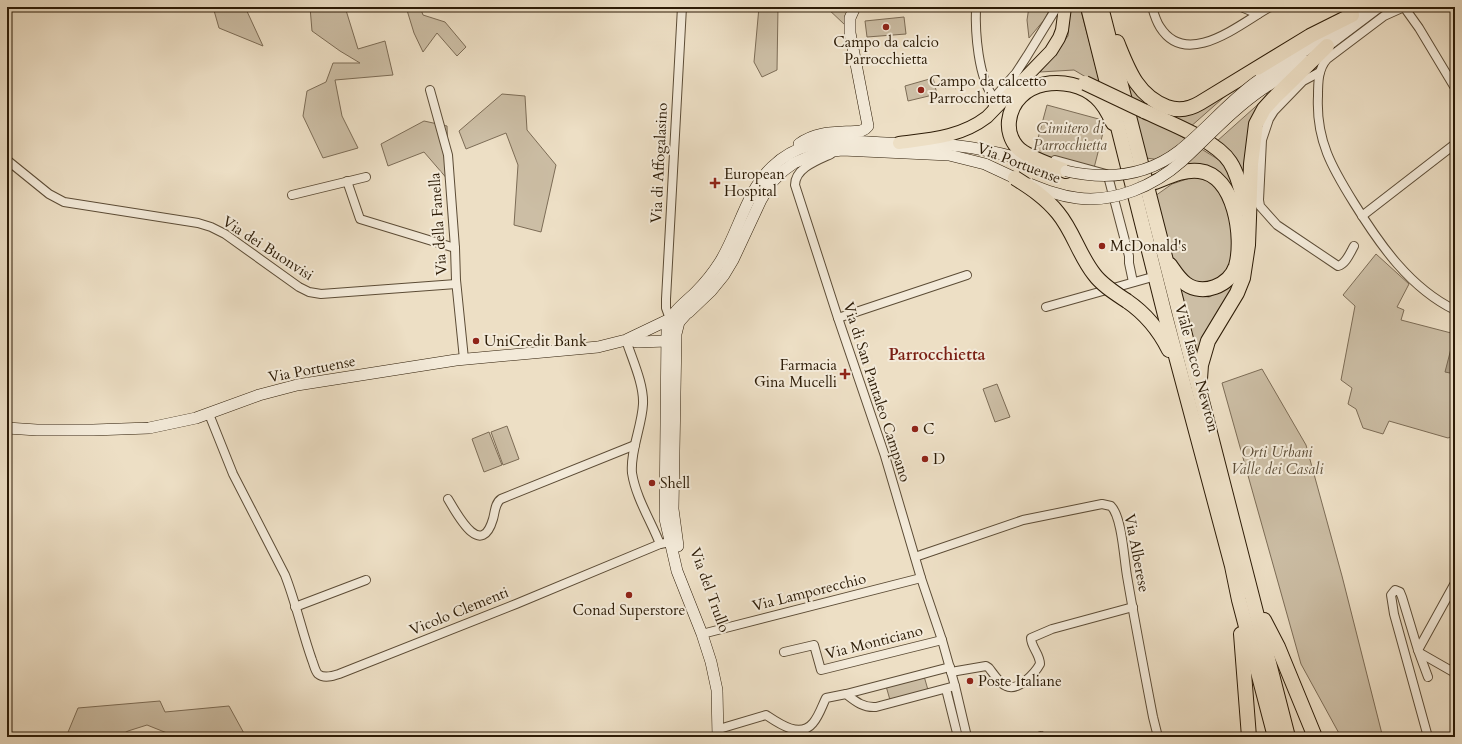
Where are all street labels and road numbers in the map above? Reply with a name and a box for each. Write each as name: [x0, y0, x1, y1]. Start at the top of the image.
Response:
street label: Via di Affogalasino: [646, 102, 672, 224]
street label: Via Portuense: [974, 138, 1064, 188]
street label: Via della Fanella: [424, 171, 452, 276]
street label: Via dei Buonvisi: [219, 211, 317, 285]
street label: Via di San Pantaleo Campano: [838, 299, 916, 485]
street label: Viale Isacco Newton: [1170, 302, 1224, 435]
street label: Via Portuense: [267, 351, 357, 387]
street label: Via Alberese: [1120, 512, 1154, 594]
street label: Via del Trullo: [685, 545, 735, 635]
street label: Via Lamporecchio: [750, 568, 868, 616]
street label: Vicolo Clementi: [406, 582, 512, 640]
street label: Via Monticiano: [823, 620, 925, 664]

